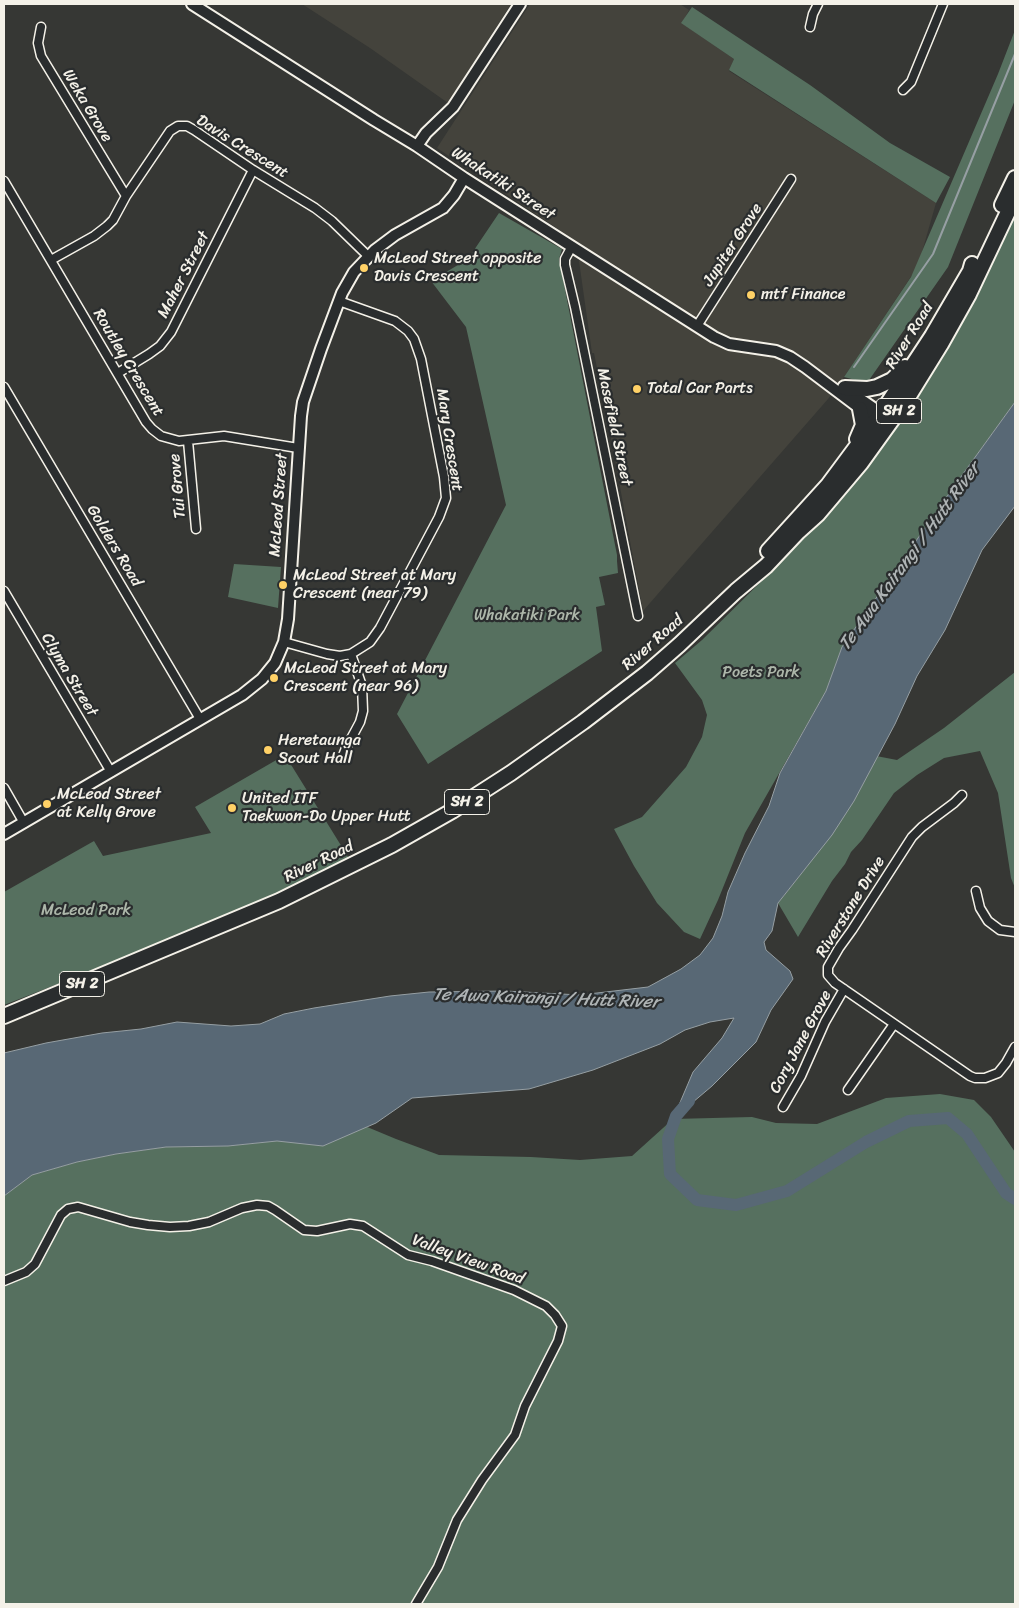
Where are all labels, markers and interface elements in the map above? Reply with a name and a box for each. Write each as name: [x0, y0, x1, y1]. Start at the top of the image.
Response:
street label: Weka Grove: [58, 66, 116, 146]
street label: Davis Crescent: [192, 111, 292, 183]
street label: Whakatiki Street: [448, 143, 558, 225]
street label: Jupiter Grove: [699, 200, 767, 290]
street label: Maher Street: [154, 228, 214, 322]
place label: McLeod Street opposite Davis Crescent: [374, 249, 541, 287]
marker: McLeod Street opposite Davis Crescent: [358, 262, 370, 274]
place label: mtf Finance: [761, 285, 845, 305]
marker: mtf Finance: [745, 289, 757, 301]
street label: River Road: [882, 299, 938, 373]
street label: Routley Crescent: [88, 306, 168, 420]
street label: Masefield Street: [592, 366, 636, 488]
place label: Total Car Parts: [647, 379, 753, 399]
marker: Total Car Parts: [631, 383, 643, 395]
street label: Mary Crescent: [431, 387, 467, 493]
road number: SH 2: [876, 398, 922, 424]
street label: Tui Grove: [166, 453, 190, 519]
street label: McLeod Street: [266, 453, 292, 557]
water label: Te Awa Kairangi / Hutt River: [835, 459, 985, 655]
street label: Golders Road: [82, 502, 146, 590]
place label: McLeod Street at Mary Crescent (near 79): [293, 566, 456, 604]
marker: McLeod Street at Mary Crescent (near 79): [277, 579, 289, 591]
park label: Whakatiki Park: [474, 606, 580, 626]
street label: River Road: [618, 611, 688, 675]
street label: Clyma Street: [37, 630, 101, 720]
place label: McLeod Street at Mary Crescent (near 96): [284, 659, 447, 697]
park label: Poets Park: [722, 663, 800, 683]
marker: McLeod Street at Mary Crescent (near 96): [268, 672, 280, 684]
place label: Heretaunga Scout Hall: [278, 731, 361, 769]
marker: Heretaunga Scout Hall: [262, 744, 274, 756]
place label: McLeod Street at Kelly Grove: [57, 785, 161, 823]
place label: United ITF Taekwon-Do Upper Hutt: [242, 789, 411, 827]
road number: SH 2: [444, 790, 490, 814]
marker: McLeod Street at Kelly Grove: [41, 798, 53, 810]
marker: United ITF Taekwon-Do Upper Hutt: [226, 802, 238, 814]
street label: River Road: [281, 837, 357, 887]
street label: Riverstone Drive: [812, 853, 890, 961]
park label: McLeod Park: [41, 901, 131, 921]
road number: SH 2: [59, 972, 104, 996]
water label: Te Awa Kairangi / Hutt River: [432, 984, 660, 1014]
street label: Cory Jane Grove: [766, 987, 836, 1097]
street label: Valley View Road: [409, 1231, 527, 1289]

